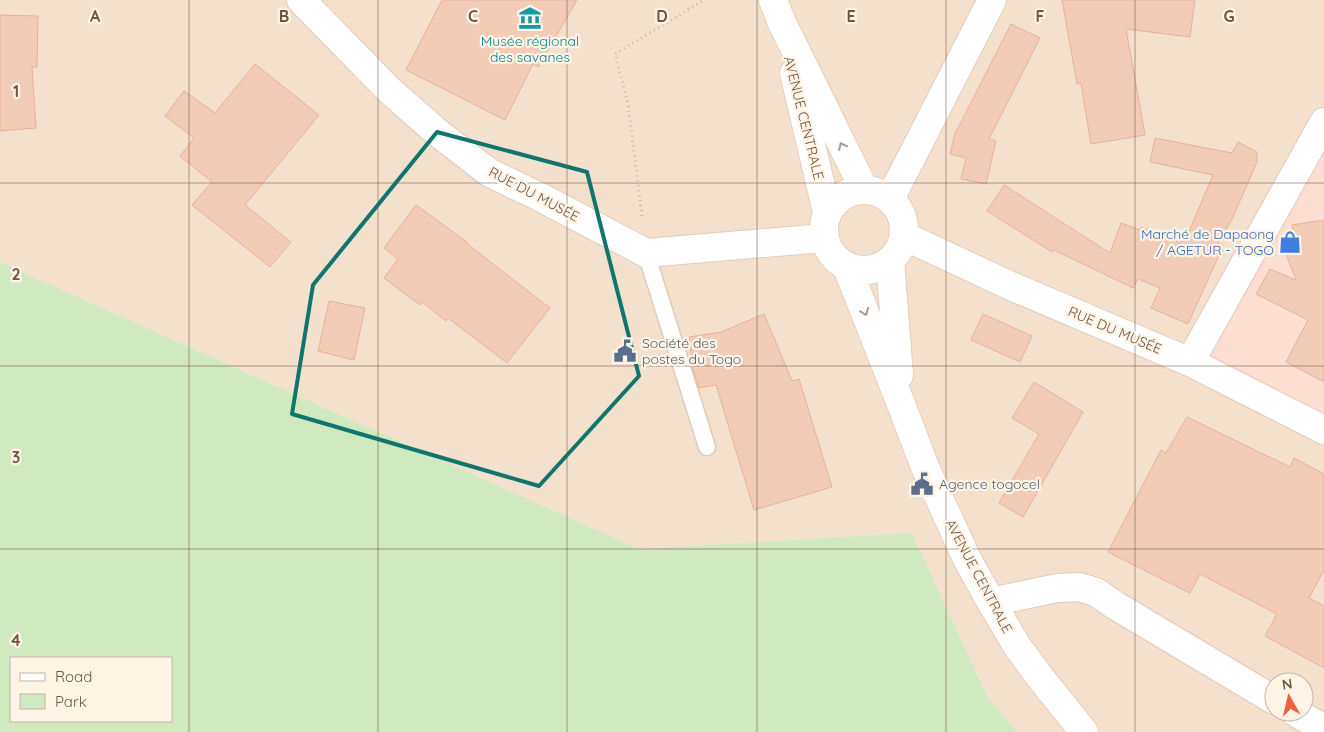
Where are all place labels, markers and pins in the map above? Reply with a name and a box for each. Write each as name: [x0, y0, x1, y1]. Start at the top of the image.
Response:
museum icon: Musée régional des savanes: [517, 5, 543, 31]
place label: Musée régional des savanes: [481, 32, 579, 66]
place label: Marché de Dapaong / AGETUR - TOGO: [1141, 225, 1274, 259]
shop icon: Marché de Dapaong / AGETUR - TOGO: [1277, 229, 1303, 255]
place label: Société des postes du Togo: [642, 334, 741, 368]
public building icon: Société des postes du Togo: [612, 338, 638, 364]
public building icon: Agence togocel: [909, 471, 935, 497]
place label: Agence togocel: [939, 475, 1040, 493]

